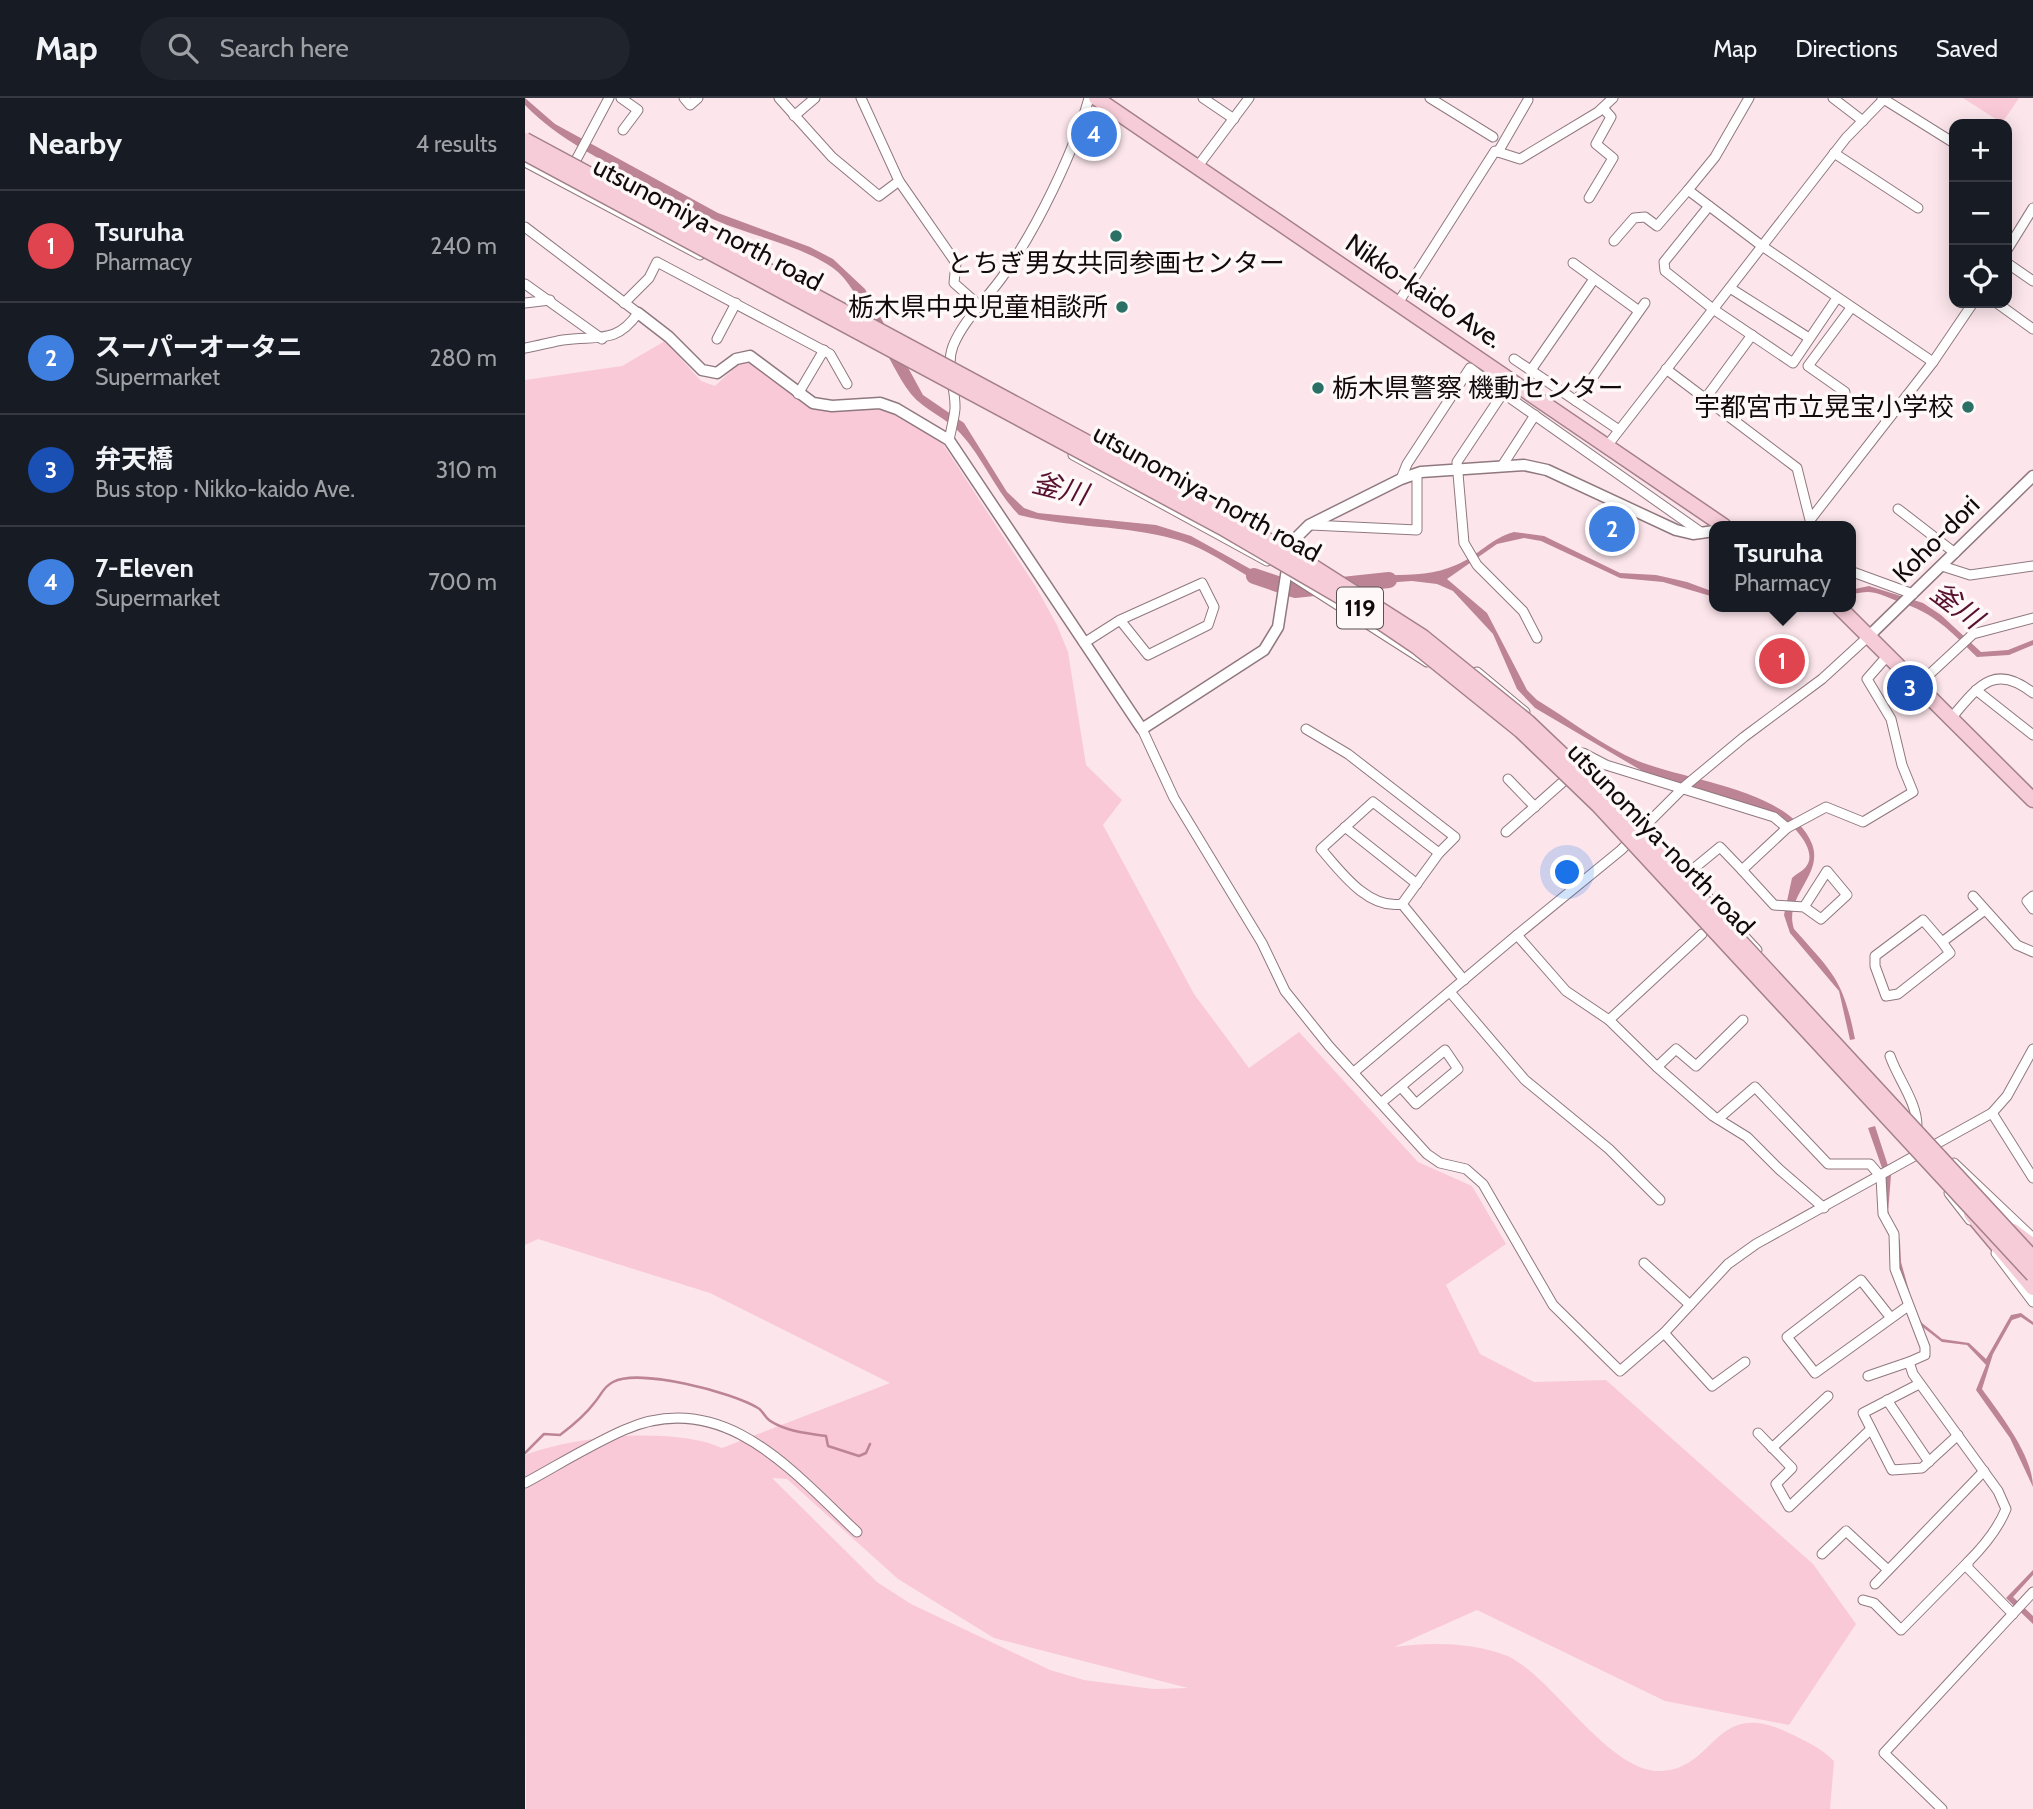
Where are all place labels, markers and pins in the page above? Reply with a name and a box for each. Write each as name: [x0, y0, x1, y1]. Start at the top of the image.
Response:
pin: 4: [1071, 108, 1117, 160]
marker: とちぎ男女共同参画センター: [1108, 228, 1124, 244]
place label: とちぎ男女共同参画センター: [947, 247, 1285, 279]
place label: 栃木県中央児童相談所: [848, 291, 1108, 323]
marker: 栃木県中央児童相談所: [1114, 299, 1130, 315]
place label: 栃木県警察 機動センター: [1332, 372, 1624, 404]
marker: 栃木県警察 機動センター: [1310, 380, 1326, 396]
place label: 宇都宮市立晃宝小学校: [1694, 391, 1954, 423]
marker: 宇都宮市立晃宝小学校: [1960, 399, 1976, 415]
pin: 2: [1589, 503, 1635, 555]
pin: 1: [1759, 635, 1805, 687]
pin: 3: [1887, 662, 1933, 714]

